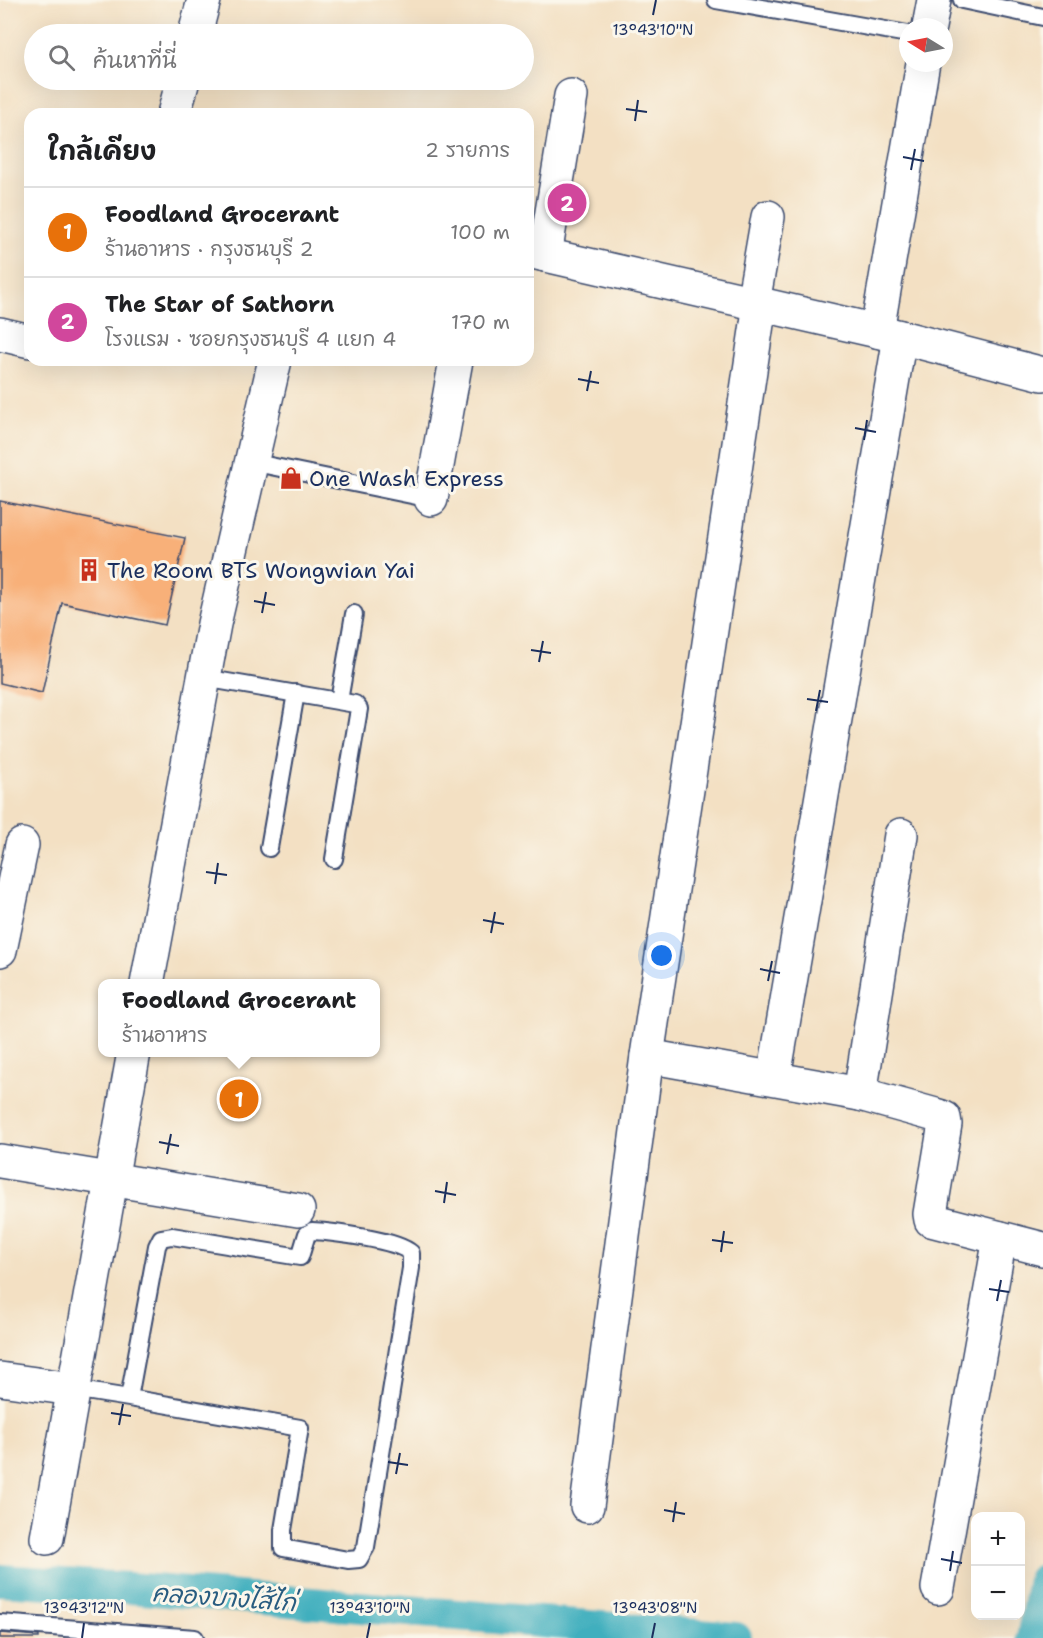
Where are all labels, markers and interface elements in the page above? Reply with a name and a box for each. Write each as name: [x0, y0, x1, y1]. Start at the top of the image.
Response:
north arrow: [899, 18, 953, 72]
text: 13°43'10"N: [612, 20, 694, 40]
search box: [24, 24, 534, 90]
icon: search: [45, 41, 78, 74]
text: ค้นหาที่นี่: [93, 46, 177, 75]
text: ใกล้เคียง: [48, 133, 156, 168]
text: 2 รายการ: [425, 137, 510, 163]
pin: 2: [548, 180, 586, 226]
text: Foodland Grocerant: [105, 200, 339, 229]
text: 1: [63, 219, 72, 245]
text: 100 m: [450, 219, 510, 245]
text: ร้านอาหาร · กรุงธนบุรี 2: [105, 236, 314, 262]
text: The Star of Sathorn: [105, 290, 334, 319]
text: 2: [61, 309, 75, 335]
text: 170 m: [451, 309, 510, 335]
text: โรงแรม · ซอยกรุงธนบุรี 4 แยก 4: [105, 326, 396, 352]
place label: One Wash Express: [309, 464, 504, 493]
shop icon: One Wash Express: [278, 465, 304, 491]
place label: The Room BTS Wongwian Yai: [107, 556, 415, 585]
building icon: The Room BTS Wongwian Yai: [76, 557, 102, 583]
your location: [647, 941, 676, 970]
popup: [98, 979, 380, 1057]
text: Foodland Grocerant: [122, 986, 356, 1015]
text: ร้านอาหาร: [122, 1022, 208, 1048]
pin: 1: [220, 1076, 258, 1122]
map controls: [971, 1512, 1025, 1620]
button: +: [971, 1512, 1025, 1566]
button: −: [971, 1566, 1025, 1620]
water label: คลองบางไส้ไก่: [151, 1577, 301, 1619]
text: 13°43'12"N: [44, 1598, 124, 1618]
text: 13°43'10"N: [329, 1598, 411, 1618]
text: 13°43'08"N: [613, 1598, 697, 1618]

